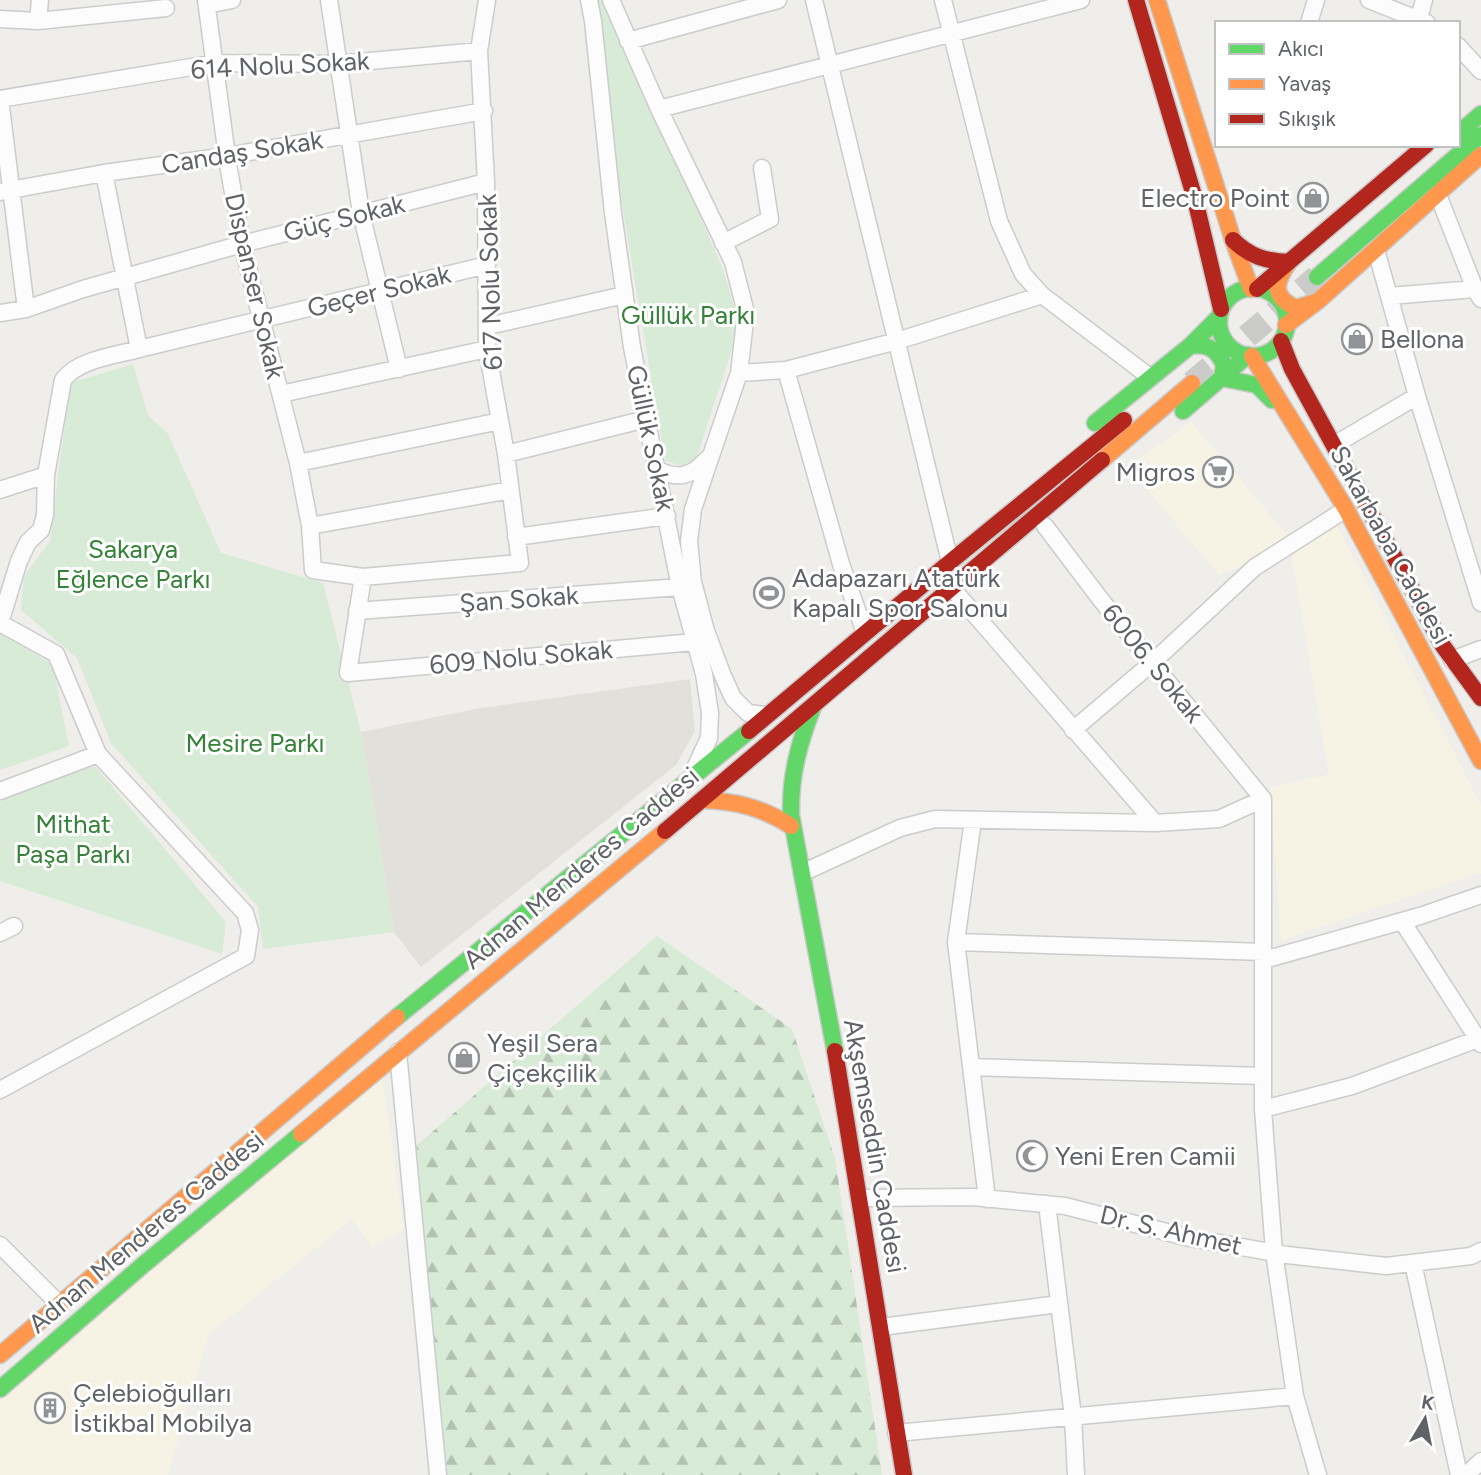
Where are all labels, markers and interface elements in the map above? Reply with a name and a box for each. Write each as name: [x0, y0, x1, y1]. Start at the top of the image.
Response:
legend: [1215, 21, 1460, 147]
text: Akıcı: [1278, 36, 1324, 61]
street label: 614 Nolu Sokak: [190, 44, 371, 86]
text: Yavaş: [1278, 71, 1331, 96]
text: Sıkışık: [1278, 106, 1337, 131]
street label: Candaş Sokak: [159, 123, 325, 181]
shop icon: Electro Point: [1296, 181, 1330, 215]
place label: Electro Point: [1140, 182, 1290, 214]
street label: Güç Sokak: [280, 187, 408, 249]
street label: Dispanser Sokak: [218, 190, 292, 383]
street label: 617 Nolu Sokak: [471, 193, 509, 371]
street label: Geçer Sokak: [304, 258, 454, 324]
park label: Güllük Parkı: [621, 299, 755, 331]
shop icon: Bellona: [1340, 322, 1374, 356]
place label: Bellona: [1380, 323, 1464, 355]
street label: Güllük Sokak: [620, 362, 682, 514]
street label: Sakarbaba Caddesi: [1323, 440, 1459, 650]
supermarket icon: Migros: [1201, 455, 1235, 489]
place label: Migros: [1116, 456, 1195, 488]
park label: Sakarya Eğlence Parkı: [55, 533, 211, 595]
place label: Adapazarı Atatürk Kapalı Spor Salonu: [792, 562, 1008, 624]
sports icon: Adapazarı Atatürk Kapalı Spor Salonu: [752, 576, 786, 610]
street label: Şan Sokak: [458, 579, 580, 619]
street label: 6006. Sokak: [1095, 597, 1211, 729]
street label: 609 Nolu Sokak: [428, 633, 614, 681]
park label: Mesire Parkı: [185, 727, 325, 759]
street label: Adnan Menderes Caddesi: [457, 760, 705, 976]
park label: Mithat Paşa Parkı: [15, 808, 131, 870]
street label: Akşemseddin Caddesi: [837, 1017, 913, 1275]
place label: Yeşil Sera Çiçekçilik: [487, 1027, 598, 1089]
shop icon: Yeşil Sera Çiçekçilik: [447, 1041, 481, 1075]
street label: Adnan Menderes Caddesi: [22, 1124, 270, 1340]
mosque icon: Yeni Eren Camii: [1015, 1139, 1049, 1173]
place label: Yeni Eren Camii: [1055, 1140, 1236, 1172]
street label: Dr. S. Ahmet: [1097, 1198, 1245, 1262]
place label: Çelebioğulları İstikbal Mobilya: [73, 1377, 252, 1439]
north arrow: [1390, 1384, 1460, 1454]
text: K: [1420, 1390, 1436, 1415]
building icon: Çelebioğulları İstikbal Mobilya: [33, 1391, 67, 1425]

